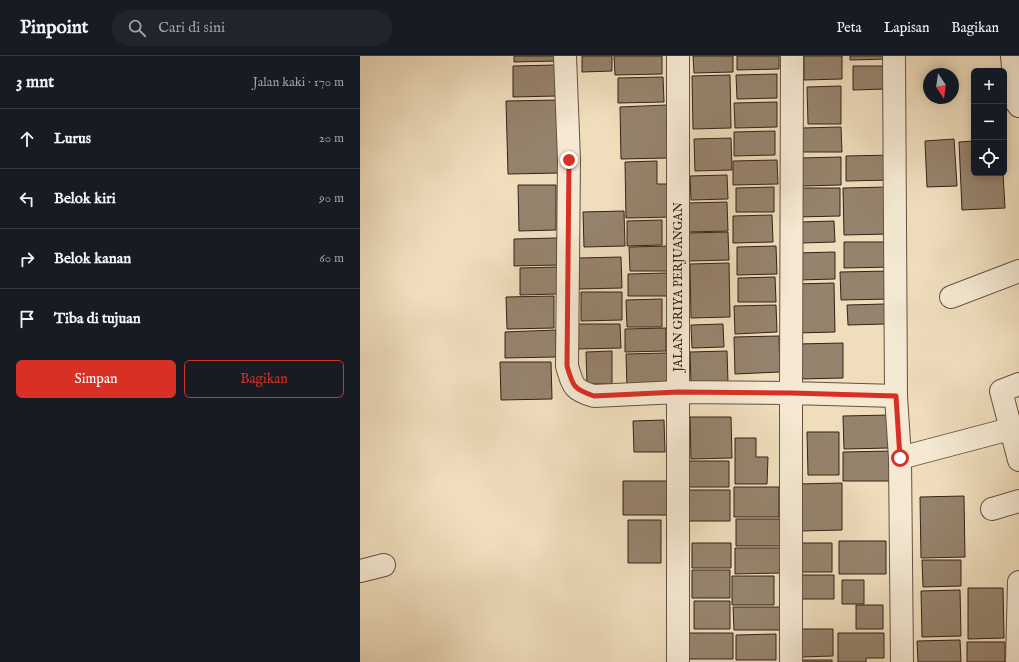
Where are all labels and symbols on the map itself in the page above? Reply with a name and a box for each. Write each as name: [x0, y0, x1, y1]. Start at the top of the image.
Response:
north arrow: [923, 68, 959, 104]
route end: [560, 151, 578, 169]
street label: JALAN GRIYA PERJUANGAN: [671, 202, 687, 374]
route start: [891, 449, 909, 467]

